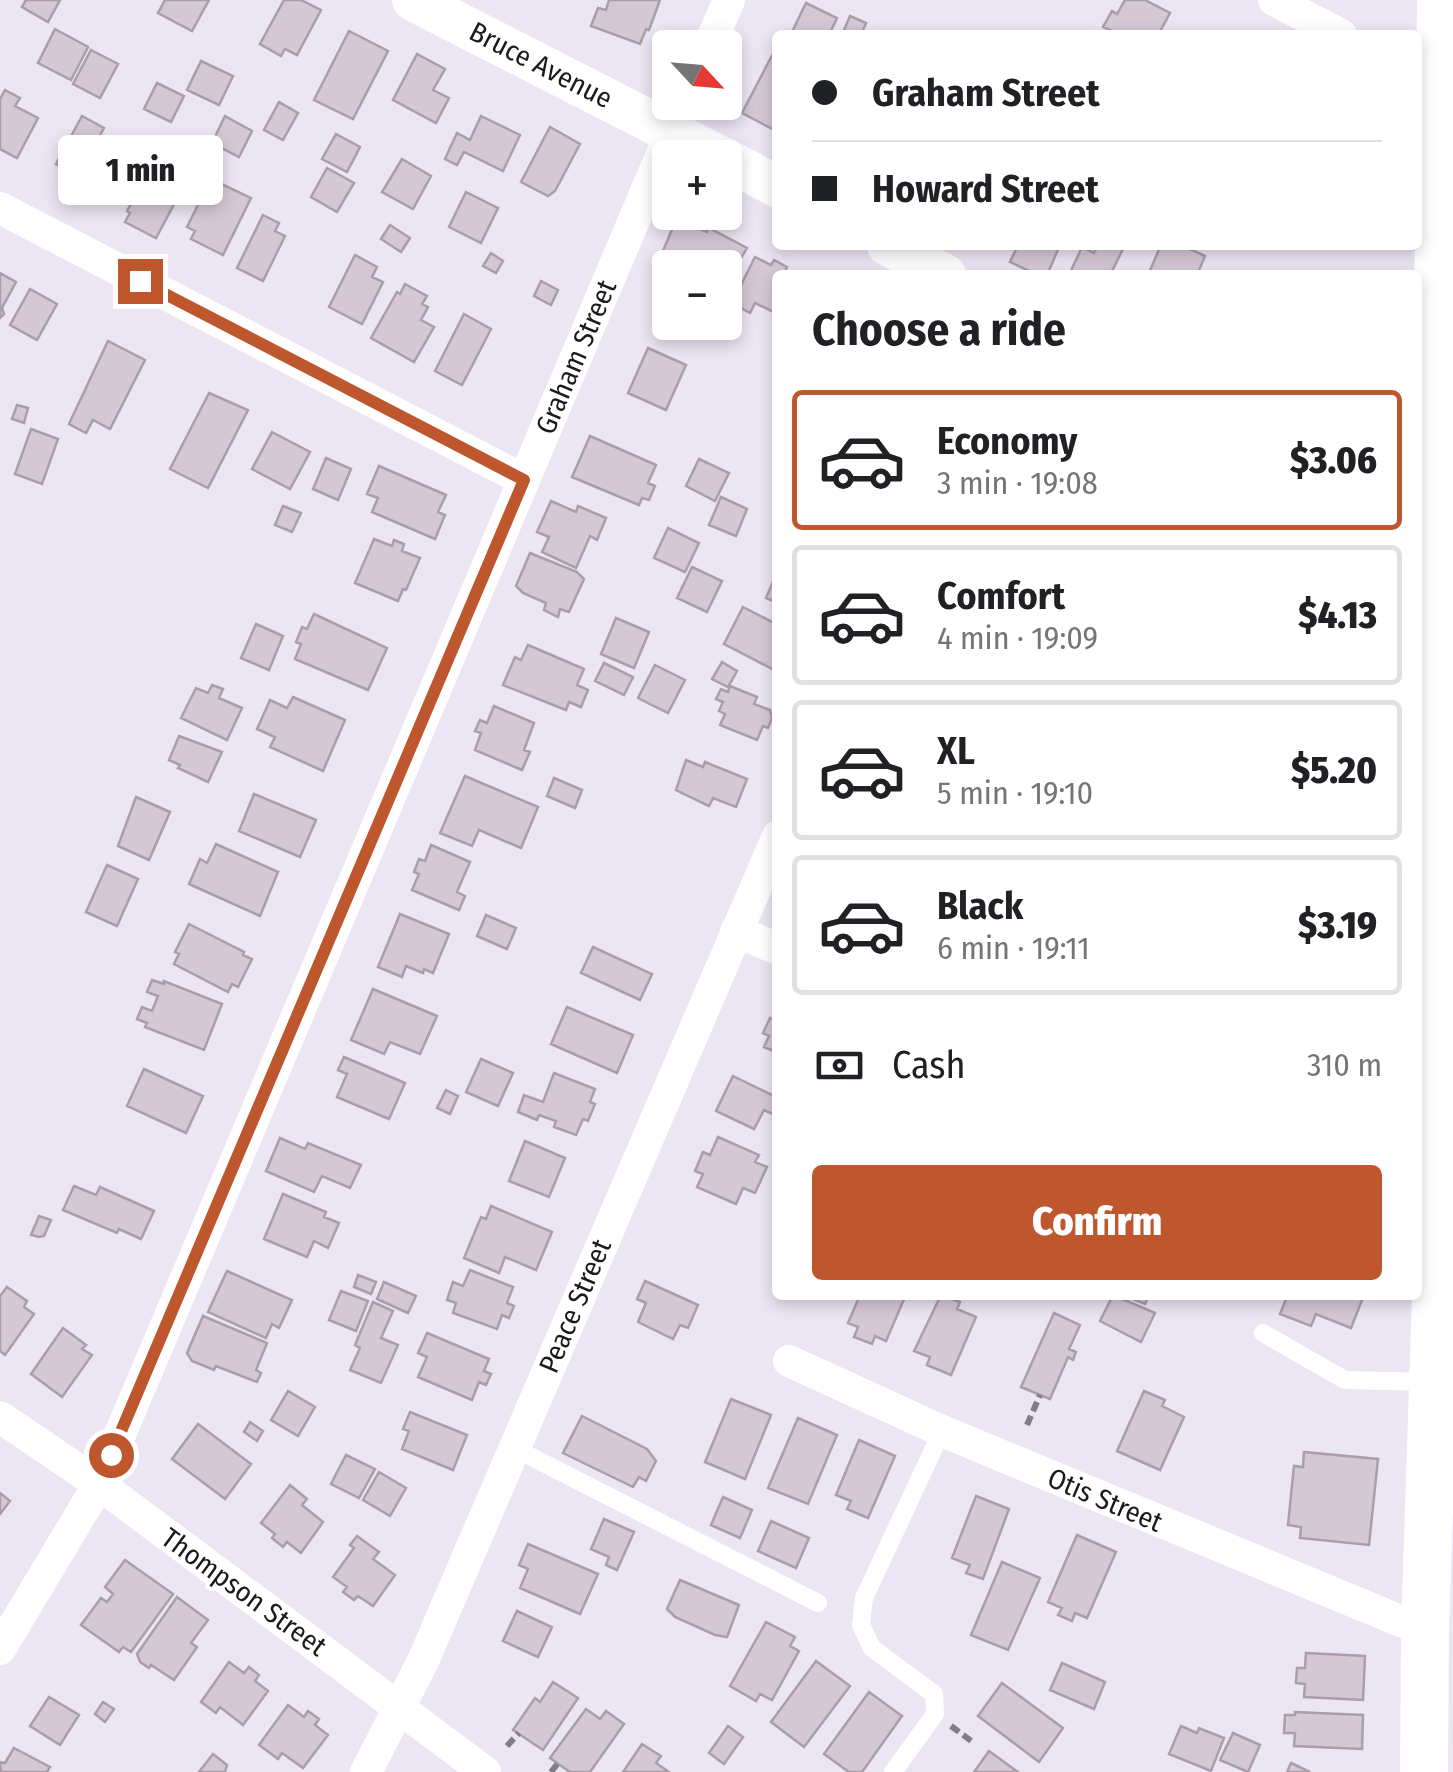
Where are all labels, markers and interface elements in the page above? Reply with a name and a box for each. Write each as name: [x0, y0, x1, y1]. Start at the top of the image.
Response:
street label: Bruce Avenue: [464, 15, 618, 115]
north arrow: [652, 30, 742, 120]
map controls: [652, 30, 742, 340]
text: Graham Street: [872, 70, 1100, 116]
callout: 1 min: [58, 136, 222, 206]
button: +: [652, 140, 742, 230]
text: 1 min: [106, 151, 175, 189]
text: Howard Street: [872, 166, 1099, 212]
button: −: [652, 250, 742, 340]
route end: [118, 259, 163, 304]
street label: Graham Street: [529, 274, 624, 439]
text: Choose a ride: [812, 303, 1066, 357]
icon: car: [817, 415, 907, 505]
text: Economy: [937, 418, 1077, 464]
text: $3.06: [1290, 437, 1377, 483]
text: 3 min · 19:08: [937, 464, 1098, 502]
icon: car: [817, 570, 907, 660]
text: Comfort: [937, 573, 1065, 619]
text: $4.13: [1298, 592, 1377, 638]
text: 4 min · 19:09: [937, 619, 1098, 657]
icon: car: [817, 725, 907, 815]
text: XL: [937, 728, 975, 774]
text: $5.20: [1291, 747, 1377, 793]
text: 5 min · 19:10: [937, 774, 1093, 812]
icon: car: [817, 880, 907, 970]
text: Black: [937, 883, 1023, 929]
text: $3.19: [1298, 902, 1377, 948]
text: 6 min · 19:11: [937, 929, 1090, 967]
icon: cash: [812, 1038, 867, 1093]
text: Cash: [892, 1042, 966, 1088]
text: 310 m: [1307, 1046, 1382, 1084]
button: Confirm: [812, 1165, 1382, 1280]
street label: Peace Street: [532, 1234, 618, 1378]
route start: [89, 1433, 134, 1478]
street label: Otis Street: [1043, 1461, 1168, 1539]
street label: Thompson Street: [155, 1521, 334, 1663]

